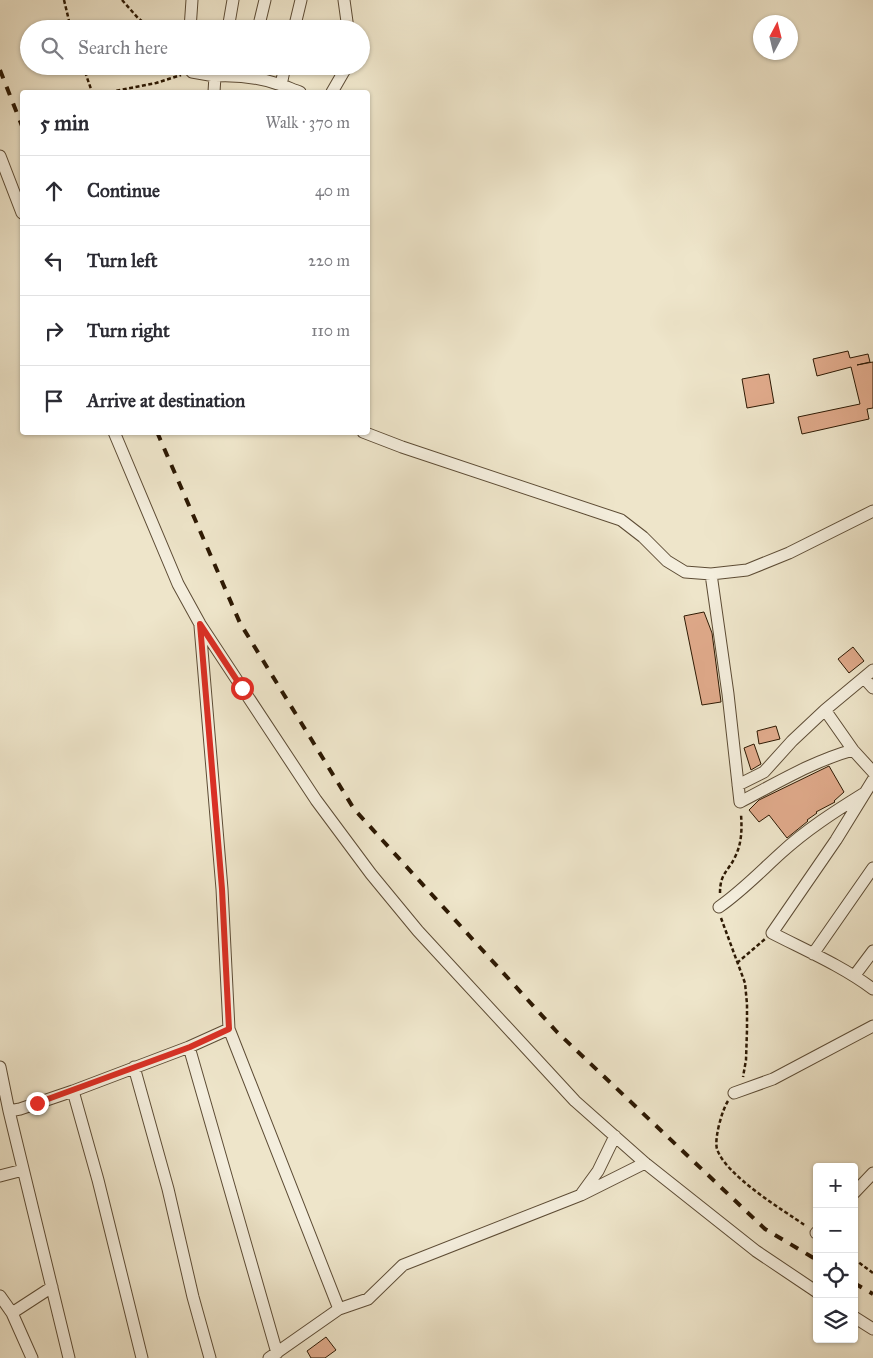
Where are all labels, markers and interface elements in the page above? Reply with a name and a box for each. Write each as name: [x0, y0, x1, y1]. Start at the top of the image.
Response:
north arrow: [753, 15, 798, 60]
search box: [20, 20, 370, 75]
icon: search: [38, 34, 66, 62]
text: Search here: [78, 36, 168, 59]
text: 5 min: [40, 110, 89, 136]
text: Walk · 370 m: [266, 113, 350, 132]
icon: ahead: [40, 177, 68, 205]
text: Continue: [87, 179, 160, 202]
text: 40 m: [315, 181, 350, 200]
icon: left: [40, 247, 68, 275]
text: Turn left: [87, 249, 157, 272]
text: 220 m: [308, 251, 350, 270]
icon: right: [40, 317, 68, 345]
text: Turn right: [87, 319, 170, 342]
text: 110 m: [311, 321, 350, 340]
icon: arrive: [40, 387, 68, 415]
text: Arrive at destination: [87, 389, 245, 412]
route start: [231, 677, 254, 700]
route end: [26, 1092, 49, 1115]
map controls: [813, 1163, 858, 1343]
button: +: [813, 1163, 858, 1208]
button: −: [813, 1208, 858, 1253]
button: locate: [813, 1253, 858, 1298]
button: layers: [813, 1298, 858, 1343]

